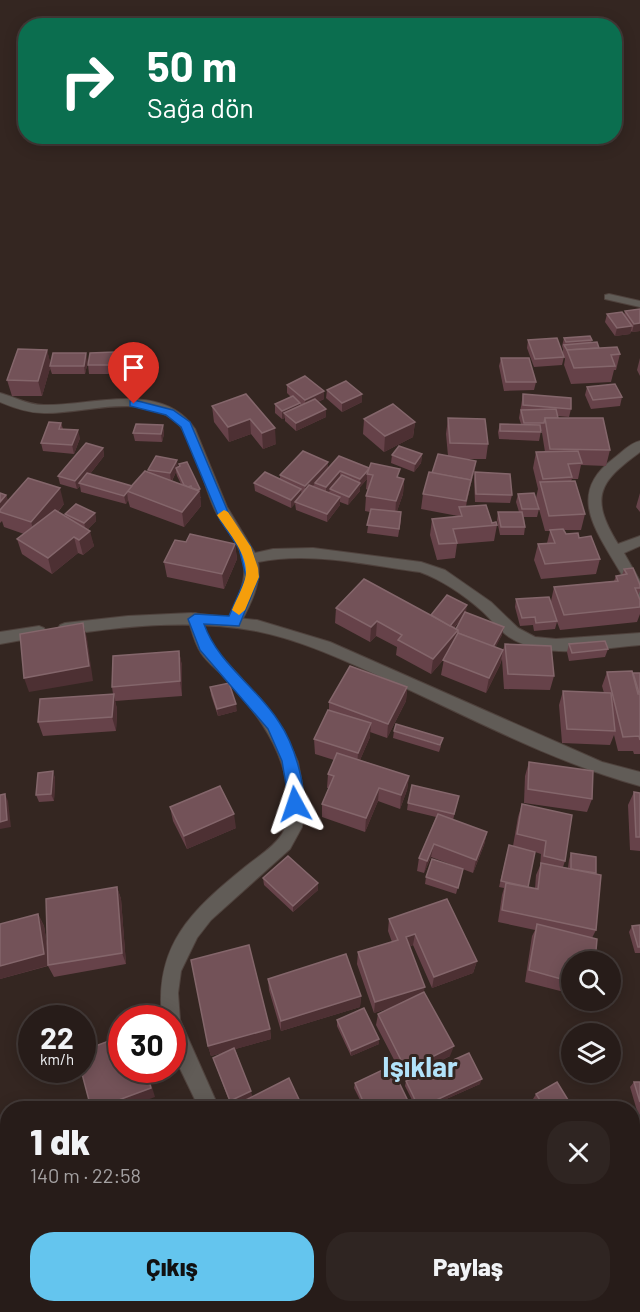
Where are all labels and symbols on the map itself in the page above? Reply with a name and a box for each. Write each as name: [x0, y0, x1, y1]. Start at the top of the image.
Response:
pin: [108, 342, 159, 404]
position arrow: [263, 772, 327, 836]
speed limit sign: 30: [108, 1005, 186, 1083]
district label: Işıklar: [382, 1049, 458, 1083]

